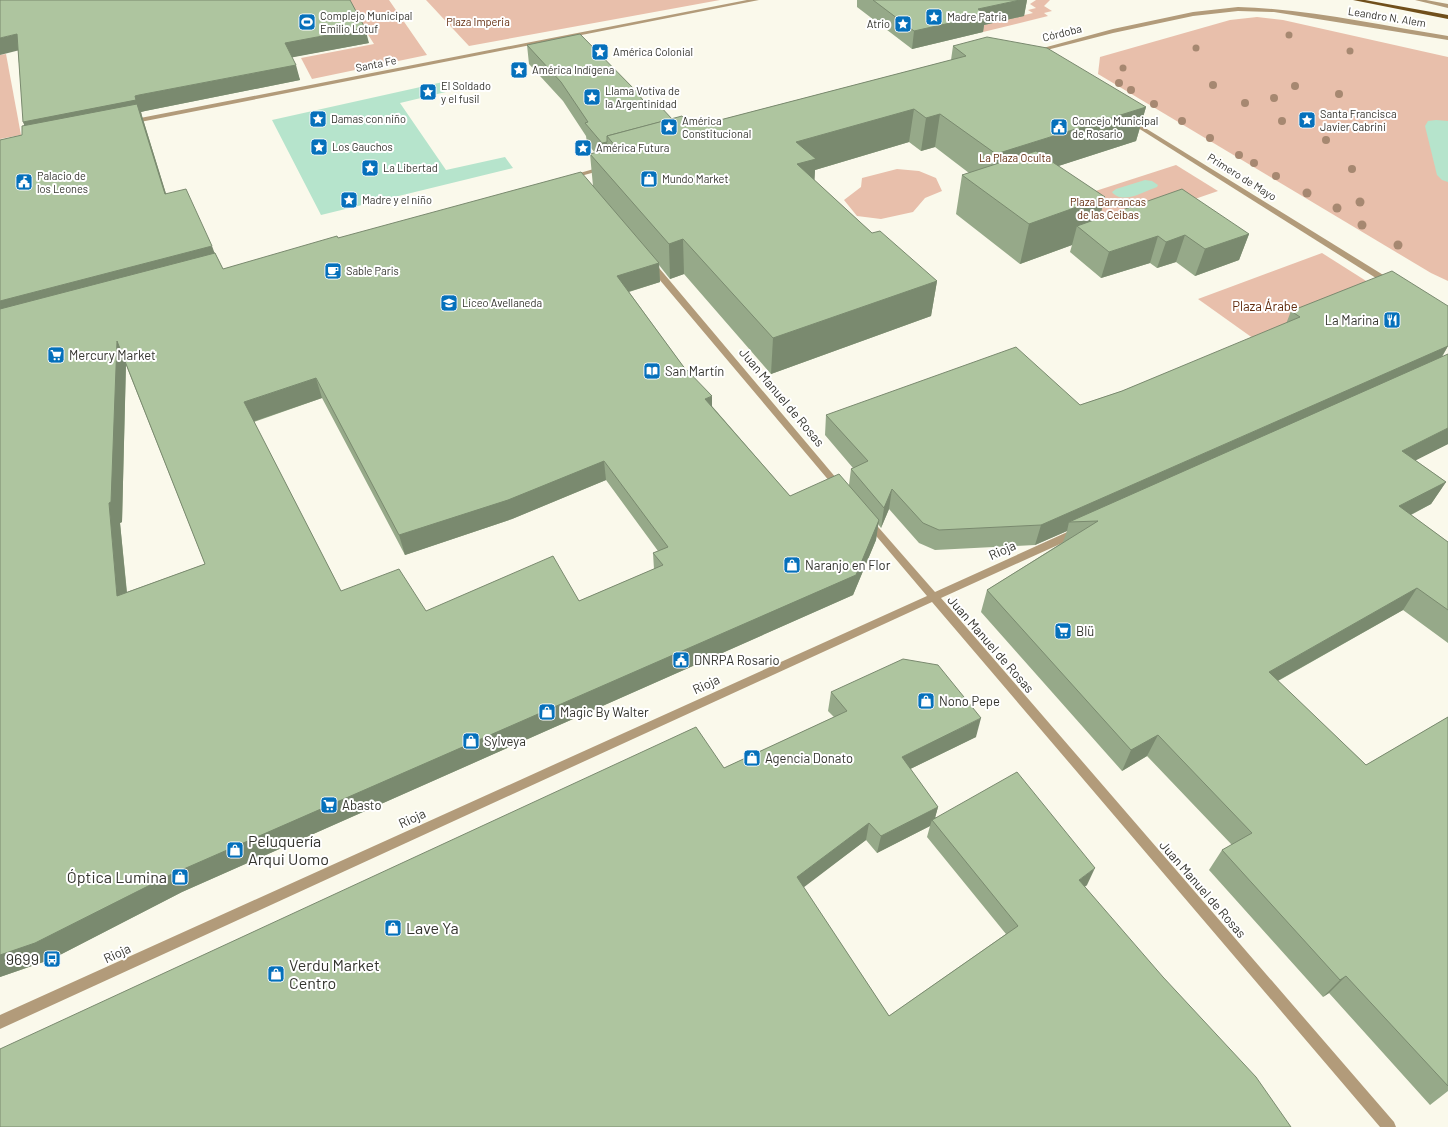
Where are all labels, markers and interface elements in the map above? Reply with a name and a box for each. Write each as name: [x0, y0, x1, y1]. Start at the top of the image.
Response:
street label: Leandro N. Alem: [1347, 4, 1427, 29]
place icon: Madre Patria: [924, 7, 944, 27]
place label: Complejo Municipal Emilio Lotuf: [320, 9, 412, 35]
place label: Madre Patria: [947, 10, 1007, 23]
sports icon: Complejo Municipal Emilio Lotuf: [297, 12, 317, 32]
place icon: Atrio: [893, 14, 913, 34]
park label: Plaza Imperia: [446, 15, 510, 28]
place label: Atrio: [867, 17, 890, 30]
street label: Córdoba: [1041, 21, 1083, 44]
place icon: América Colonial: [590, 42, 610, 62]
place label: América Colonial: [613, 45, 693, 58]
street label: Santa Fe: [354, 53, 398, 74]
place icon: América Indígena: [509, 60, 529, 80]
place label: América Indígena: [532, 63, 614, 76]
place label: El Soldado y el fusil: [441, 79, 491, 105]
place icon: El Soldado y el fusil: [418, 82, 438, 102]
place label: Llama Votiva de la Argentinidad: [605, 84, 680, 110]
place icon: Llama Votiva de la Argentinidad: [582, 87, 602, 107]
place label: Santa Francisca Javier Cabrini: [1320, 107, 1397, 133]
place icon: Damas con niño: [308, 109, 328, 129]
place icon: Santa Francisca Javier Cabrini: [1297, 110, 1317, 130]
place label: Damas con niño: [331, 112, 406, 125]
place label: América Constitucional: [682, 114, 751, 140]
place label: Concejo Municipal de Rosario: [1072, 114, 1158, 140]
place icon: América Constitucional: [659, 117, 679, 137]
public building icon: Concejo Municipal de Rosario: [1049, 117, 1069, 137]
place icon: Los Gauchos: [309, 137, 329, 157]
place icon: América Futura: [573, 138, 593, 158]
place label: Los Gauchos: [332, 140, 393, 153]
place label: América Futura: [596, 141, 669, 154]
street label: Primero de Mayo: [1205, 150, 1279, 203]
park label: La Plaza Oculta: [979, 151, 1051, 164]
place icon: La Libertad: [360, 158, 380, 178]
place label: La Libertad: [383, 161, 438, 174]
place label: Palacio de los Leones: [37, 169, 88, 195]
shop icon: Mundo Market: [639, 169, 659, 189]
public building icon: Palacio de los Leones: [14, 172, 34, 192]
place label: Mundo Market: [662, 172, 728, 185]
place icon: Madre y el niño: [339, 190, 359, 210]
place label: Madre y el niño: [362, 193, 432, 206]
park label: Plaza Barrancas de las Ceibas: [1070, 195, 1146, 221]
cafe icon: Sable Paris: [323, 261, 343, 281]
place label: Sable Paris: [346, 264, 399, 277]
school or university icon: Liceo Avellaneda: [439, 293, 459, 313]
place label: Liceo Avellaneda: [462, 296, 542, 309]
park label: Plaza Árabe: [1232, 298, 1298, 314]
restaurant icon: La Marina: [1382, 310, 1402, 330]
place label: La Marina: [1325, 312, 1379, 328]
street label: Juan Manuel de Rosas: [736, 344, 828, 450]
supermarket icon: Mercury Market: [46, 345, 66, 365]
place label: Mercury Market: [69, 347, 156, 363]
library icon: San Martín: [642, 361, 662, 381]
place label: San Martín: [665, 363, 724, 379]
street label: Rioja: [986, 537, 1018, 563]
shop icon: Naranjo en Flor: [782, 555, 802, 575]
place label: Naranjo en Flor: [805, 557, 891, 573]
street label: Juan Manuel de Rosas: [944, 592, 1038, 696]
supermarket icon: Blü: [1053, 621, 1073, 641]
place label: Blü: [1076, 623, 1094, 639]
public building icon: DNRPA Rosario: [671, 650, 691, 670]
place label: DNRPA Rosario: [694, 652, 780, 668]
street label: Rioja: [690, 671, 722, 697]
shop icon: Nono Pepe: [916, 691, 936, 711]
place label: Nono Pepe: [939, 693, 1000, 709]
shop icon: Magic By Walter: [537, 702, 557, 722]
place label: Magic By Walter: [560, 704, 649, 720]
shop icon: Sylveya: [461, 731, 481, 751]
place label: Sylveya: [484, 733, 526, 749]
shop icon: Agencia Donato: [742, 748, 762, 768]
place label: Agencia Donato: [765, 750, 853, 766]
supermarket icon: Abasto: [319, 795, 339, 815]
place label: Abasto: [342, 797, 382, 813]
street label: Rioja: [396, 805, 428, 831]
place label: Peluquería Arqui Uomo: [248, 831, 329, 868]
street label: Juan Manuel de Rosas: [1156, 837, 1250, 941]
shop icon: Peluquería Arqui Uomo: [225, 840, 245, 860]
place label: Óptica Lumina: [67, 867, 167, 886]
shop icon: Óptica Lumina: [170, 867, 190, 887]
shop icon: Lave Ya: [383, 918, 403, 938]
place label: Lave Ya: [406, 918, 459, 937]
street label: Rioja: [101, 940, 133, 966]
place label: 9699: [6, 949, 39, 968]
bus stop icon: 9699: [42, 949, 62, 969]
place label: Verdu Market Centro: [289, 955, 380, 992]
shop icon: Verdu Market Centro: [266, 964, 286, 984]

